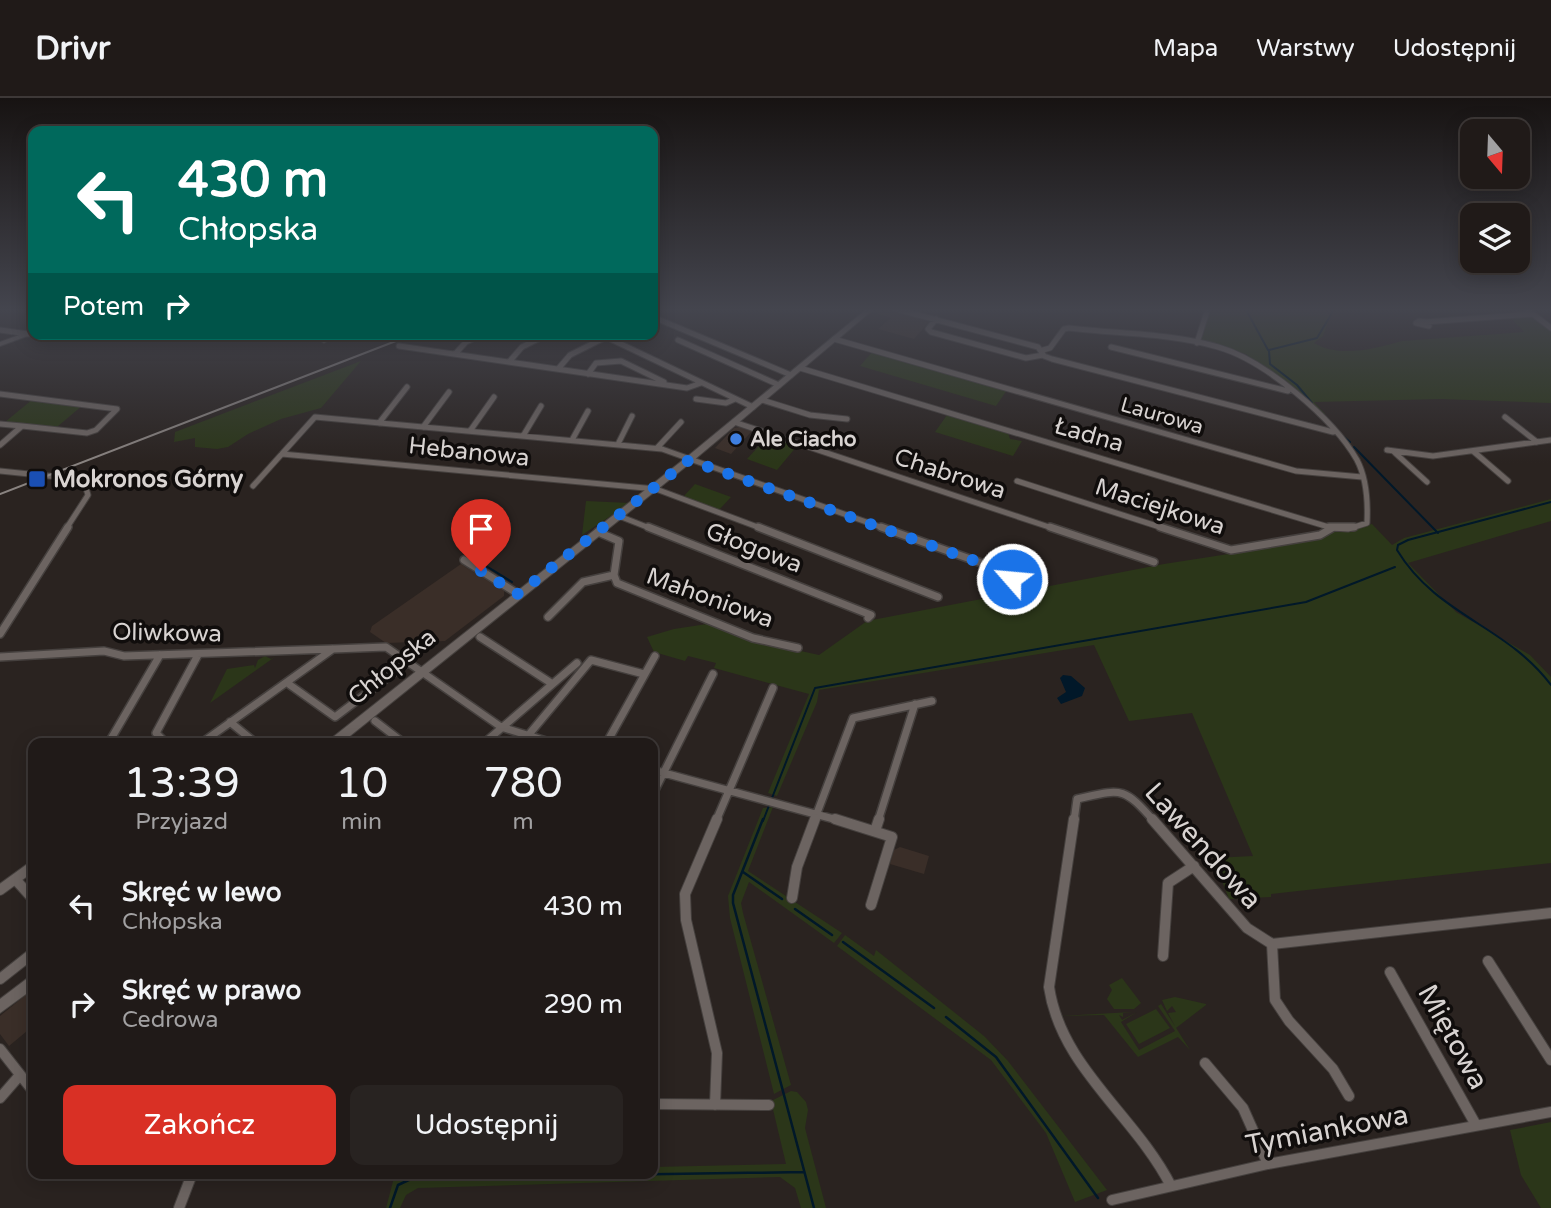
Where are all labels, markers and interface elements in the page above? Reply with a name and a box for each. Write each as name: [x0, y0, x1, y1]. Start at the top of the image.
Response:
text: Drivr: [35, 29, 110, 68]
text: Mapa: [1153, 34, 1218, 63]
text: Warstwy: [1256, 34, 1355, 63]
text: Udostępnij: [1393, 34, 1516, 63]
north arrow: [1460, 119, 1530, 189]
map controls: [1460, 119, 1530, 273]
text: 430 m: [178, 151, 328, 210]
icon: left: [63, 154, 154, 245]
button: layers: [1460, 203, 1530, 273]
text: Chłopska: [178, 211, 318, 249]
icon: right: [158, 287, 196, 325]
text: Potem: [63, 291, 144, 322]
street label: Laurowa: [1118, 392, 1206, 440]
street label: Ładna: [1051, 411, 1127, 459]
place label: Ale Ciacho: [750, 427, 857, 452]
street label: Hebanowa: [407, 431, 531, 473]
marker: Ale Ciacho: [728, 431, 744, 447]
street label: Chabrowa: [891, 442, 1009, 506]
place label: Mokronos Górny: [53, 465, 243, 494]
marker: Mokronos Górny: [27, 469, 47, 489]
street label: Maciejkowa: [1091, 472, 1229, 542]
pin: [451, 499, 511, 571]
icon: arrive: [462, 510, 500, 548]
street label: Głogowa: [702, 516, 806, 580]
position arrow: [975, 542, 1049, 616]
street label: Mahoniowa: [642, 562, 778, 634]
street label: Oliwkowa: [112, 618, 222, 648]
street label: Chłopska: [342, 623, 442, 711]
text: 13:39: [123, 758, 240, 809]
text: 10: [335, 758, 388, 809]
text: 780: [483, 758, 563, 809]
street label: Lawendowa: [1137, 776, 1269, 916]
text: Przyjazd: [135, 808, 228, 836]
text: min: [341, 808, 382, 836]
text: m: [512, 808, 534, 836]
text: Skręć w lewo: [122, 877, 282, 908]
icon: left: [63, 887, 101, 925]
text: 430 m: [543, 891, 623, 922]
text: Chłopska: [122, 908, 223, 936]
text: Skręć w prawo: [122, 975, 301, 1006]
street label: Miętowa: [1410, 979, 1496, 1095]
icon: right: [63, 985, 101, 1023]
text: 290 m: [543, 989, 623, 1020]
text: Cedrowa: [122, 1006, 218, 1034]
button: Zakończ: [63, 1085, 336, 1165]
button: Udostępnij: [350, 1085, 623, 1165]
street label: Tymiankowa: [1243, 1098, 1411, 1162]

